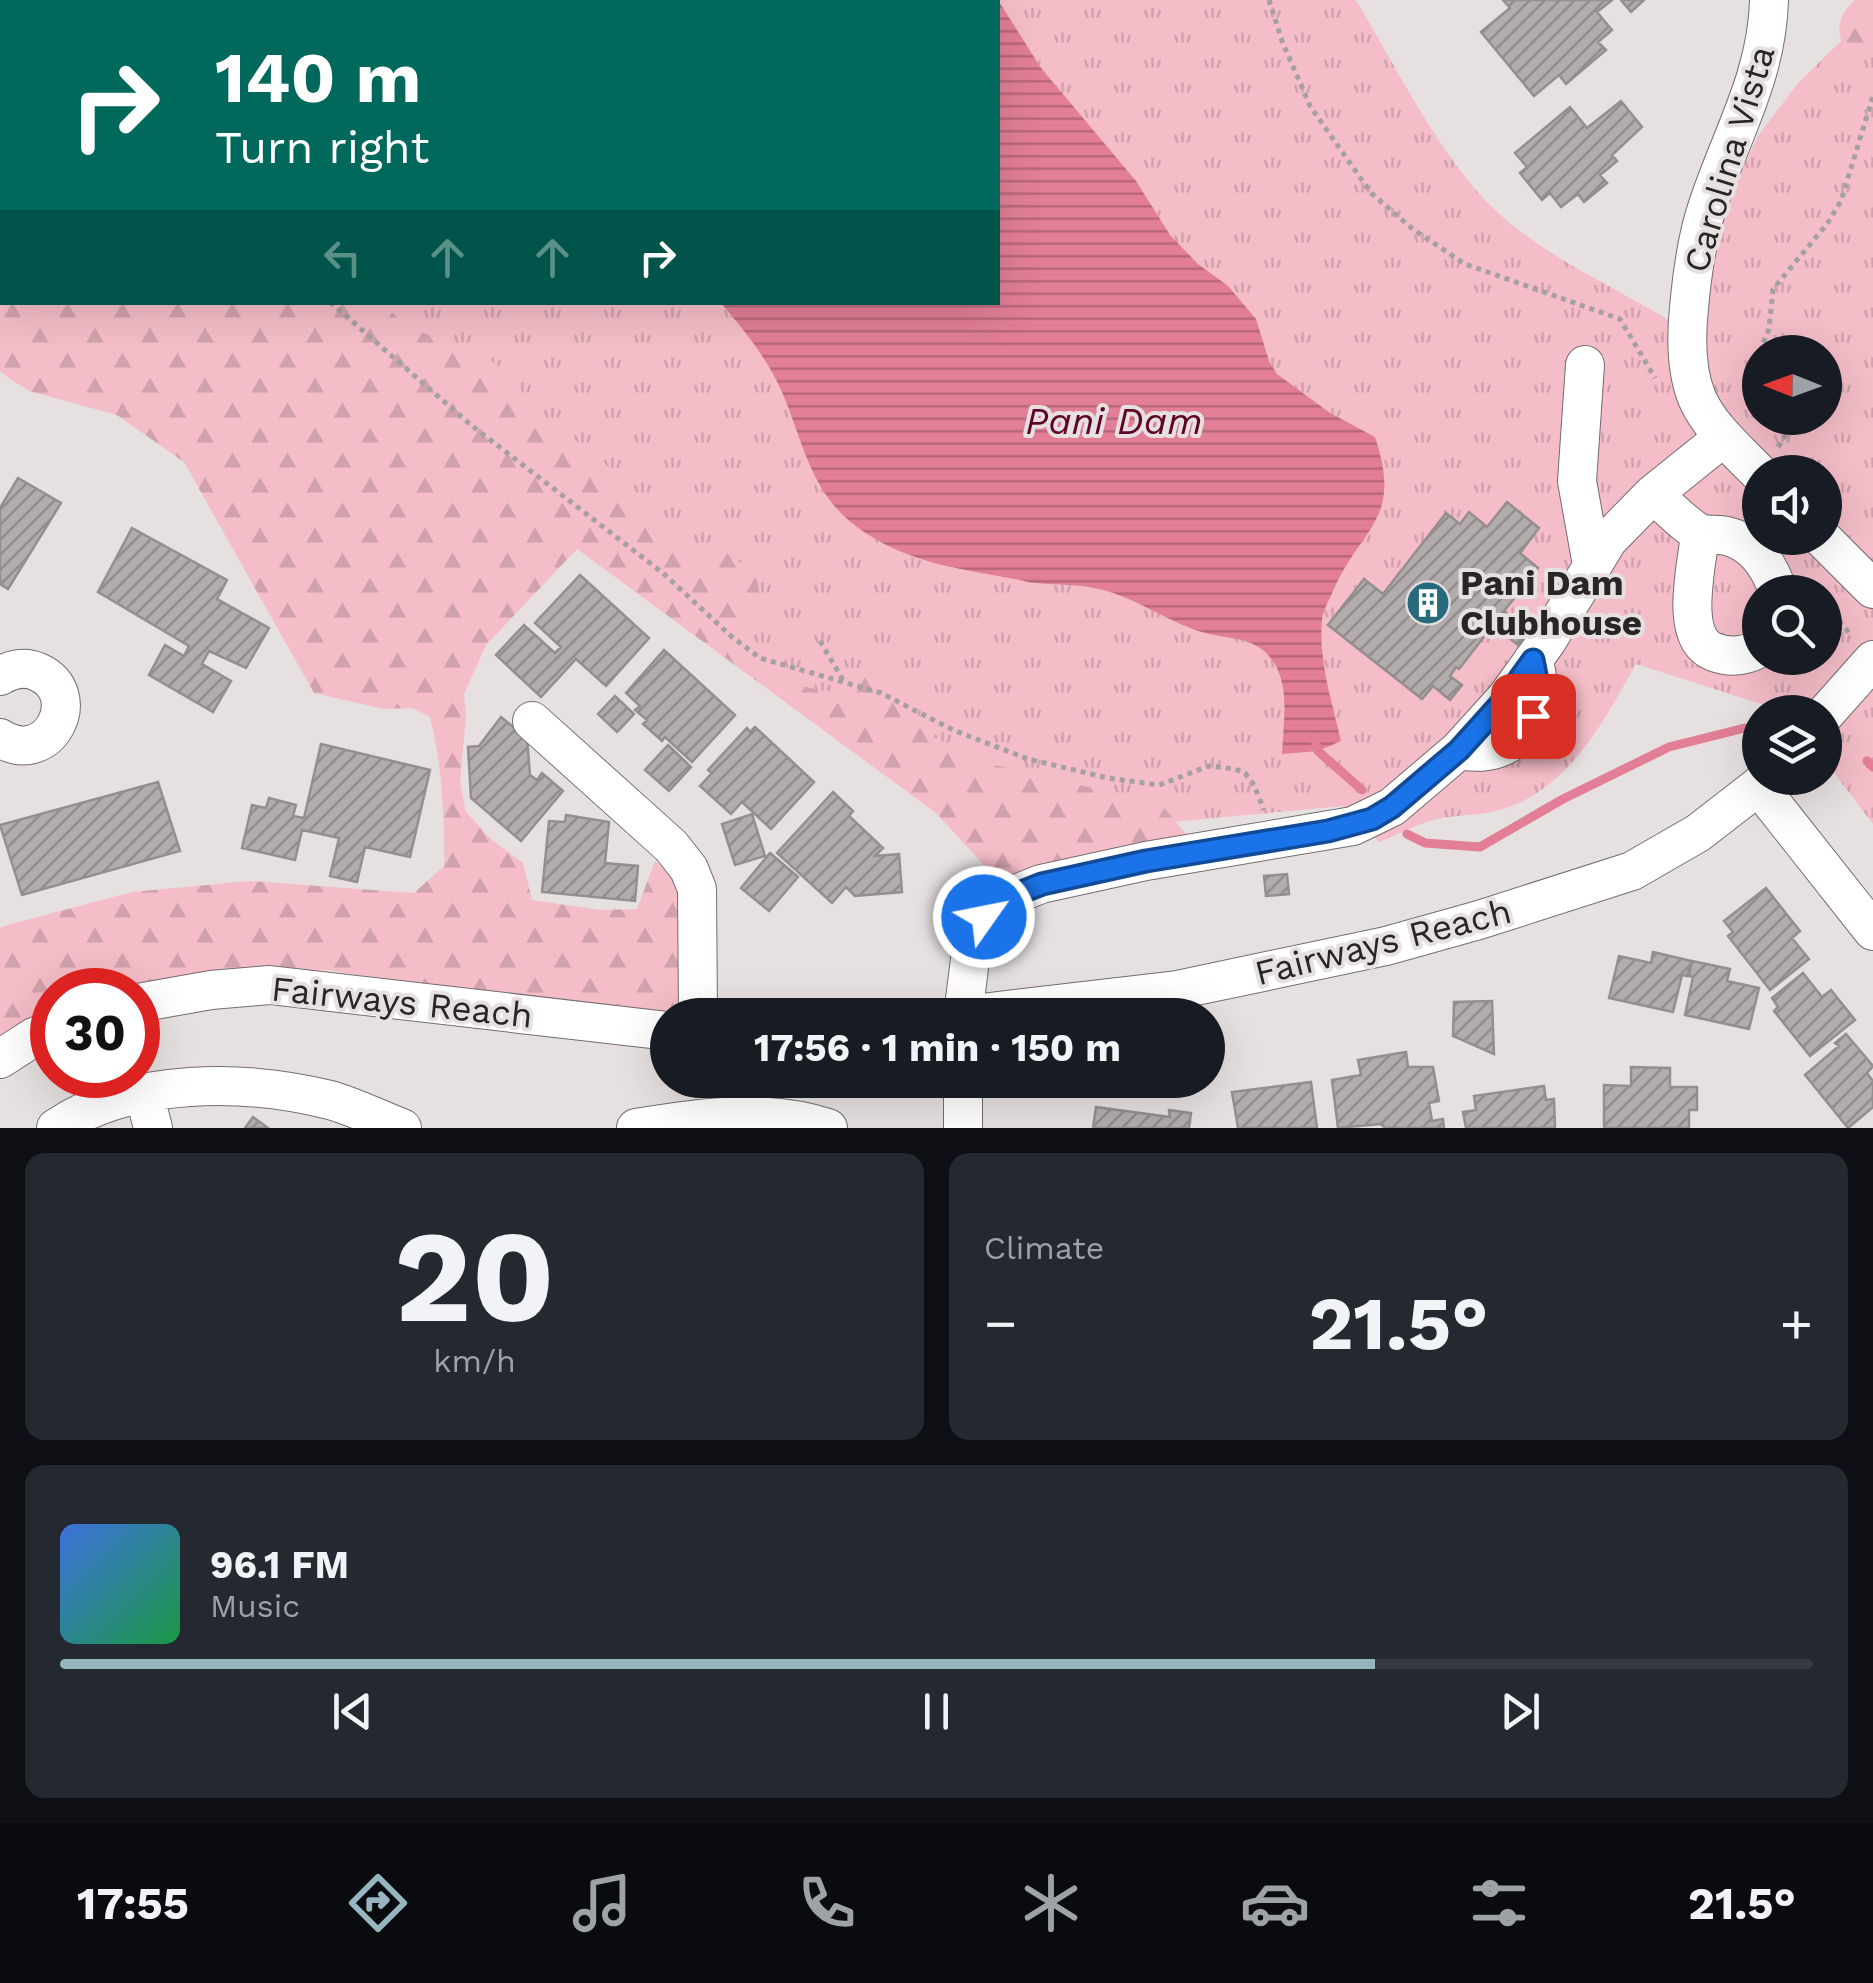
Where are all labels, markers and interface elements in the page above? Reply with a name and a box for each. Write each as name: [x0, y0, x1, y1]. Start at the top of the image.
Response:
text: 140 m: [215, 37, 421, 119]
icon: right: [50, 40, 180, 170]
street label: Carolina Vista: [1675, 41, 1783, 277]
text: Turn right: [215, 121, 429, 174]
icon: left: [315, 230, 370, 285]
icon: ahead: [420, 230, 475, 285]
icon: ahead: [525, 230, 580, 285]
icon: right: [630, 230, 685, 285]
north arrow: [1742, 335, 1842, 435]
map controls: [1742, 335, 1842, 795]
water label: Pani Dam: [1025, 399, 1203, 443]
button: sound: [1742, 455, 1842, 555]
place label: Pani Dam Clubhouse: [1460, 562, 1642, 644]
button: search: [1742, 575, 1842, 675]
building icon: Pani Dam Clubhouse: [1405, 580, 1451, 626]
pin: [1491, 674, 1576, 759]
icon: arrive: [1506, 689, 1561, 744]
button: layers: [1742, 695, 1842, 795]
position arrow: [932, 865, 1036, 969]
street label: Fairways Reach: [1251, 890, 1515, 994]
street label: Fairways Reach: [269, 967, 535, 1037]
speed limit sign: 30: [30, 968, 160, 1098]
text: 17:56 · 1 min · 150 m: [754, 1026, 1121, 1070]
text: 20: [394, 1200, 555, 1353]
text: Climate: [984, 1229, 1104, 1267]
text: 21.5°: [1309, 1279, 1488, 1367]
text: −: [984, 1291, 1017, 1355]
text: +: [1780, 1291, 1813, 1355]
text: km/h: [433, 1342, 516, 1380]
text: 96.1 FM: [210, 1543, 349, 1587]
text: Music: [210, 1587, 300, 1625]
icon: previous: [325, 1684, 380, 1739]
icon: pause: [909, 1684, 964, 1739]
icon: next: [1493, 1684, 1548, 1739]
icon: directions: [343, 1868, 413, 1938]
icon: music: [567, 1868, 637, 1938]
icon: phone: [792, 1868, 862, 1938]
icon: climate: [1016, 1868, 1086, 1938]
icon: car: [1240, 1868, 1310, 1938]
icon: filters: [1464, 1868, 1534, 1938]
text: 17:55: [77, 1877, 189, 1930]
text: 21.5°: [1688, 1877, 1796, 1930]

